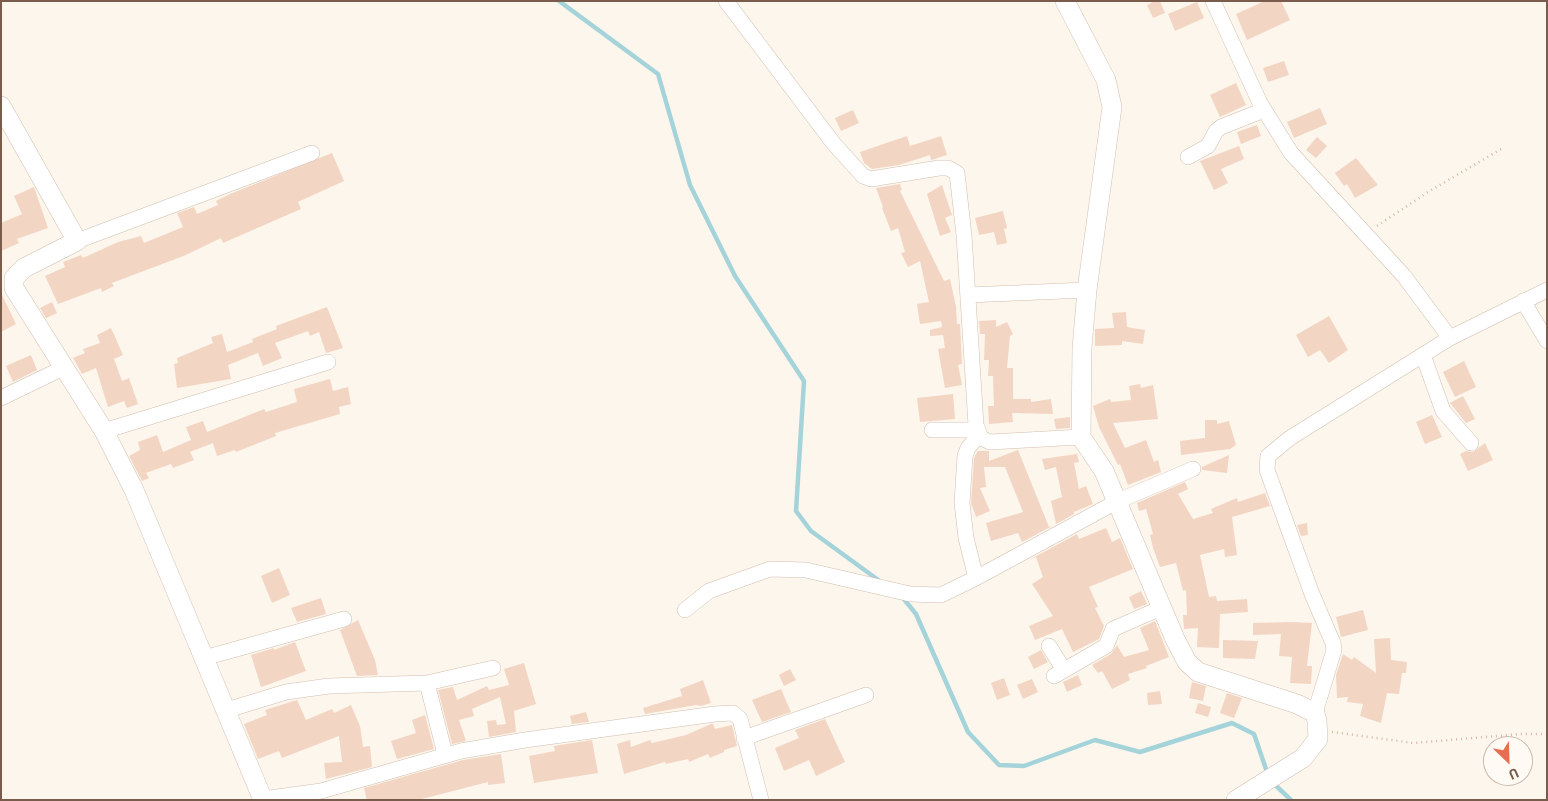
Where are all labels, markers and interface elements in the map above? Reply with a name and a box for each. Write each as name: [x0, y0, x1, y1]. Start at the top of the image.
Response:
north arrow: [1483, 736, 1533, 786]
text: U: [1506, 765, 1521, 784]

